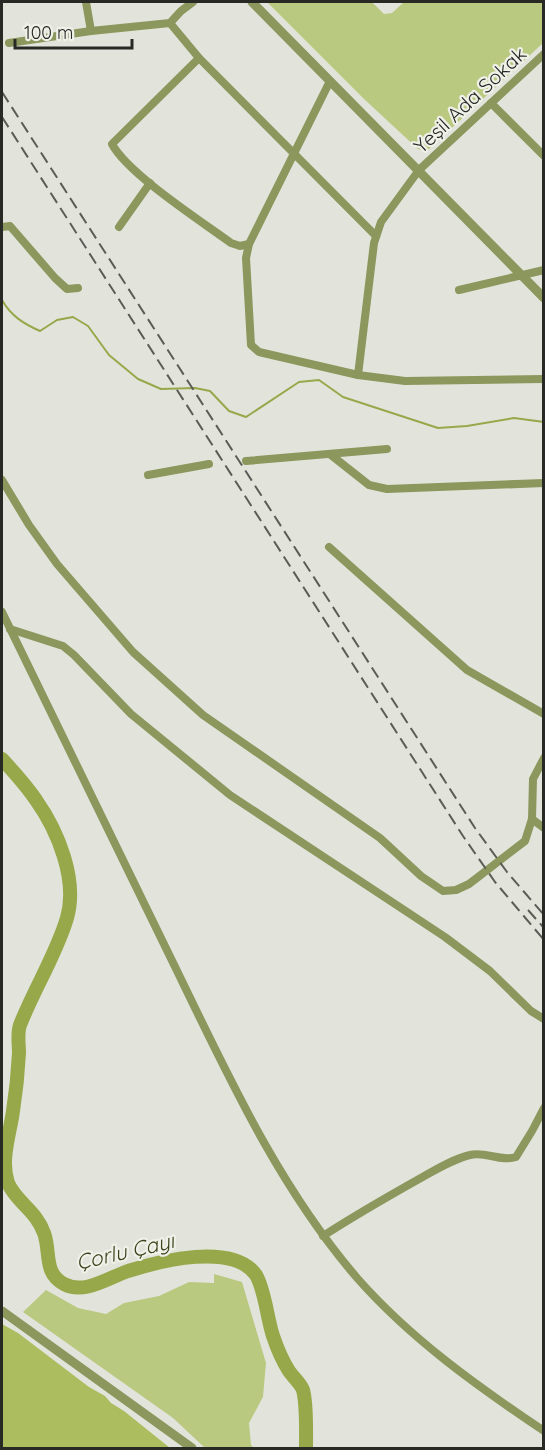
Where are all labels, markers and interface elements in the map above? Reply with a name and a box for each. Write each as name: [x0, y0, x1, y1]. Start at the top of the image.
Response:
scale bar: [15, 12, 132, 50]
text: 100 m: [24, 21, 73, 44]
street label: Yeşil Ada Sokak: [408, 41, 531, 158]
water label: Çorlu Çayı: [73, 1227, 178, 1275]

